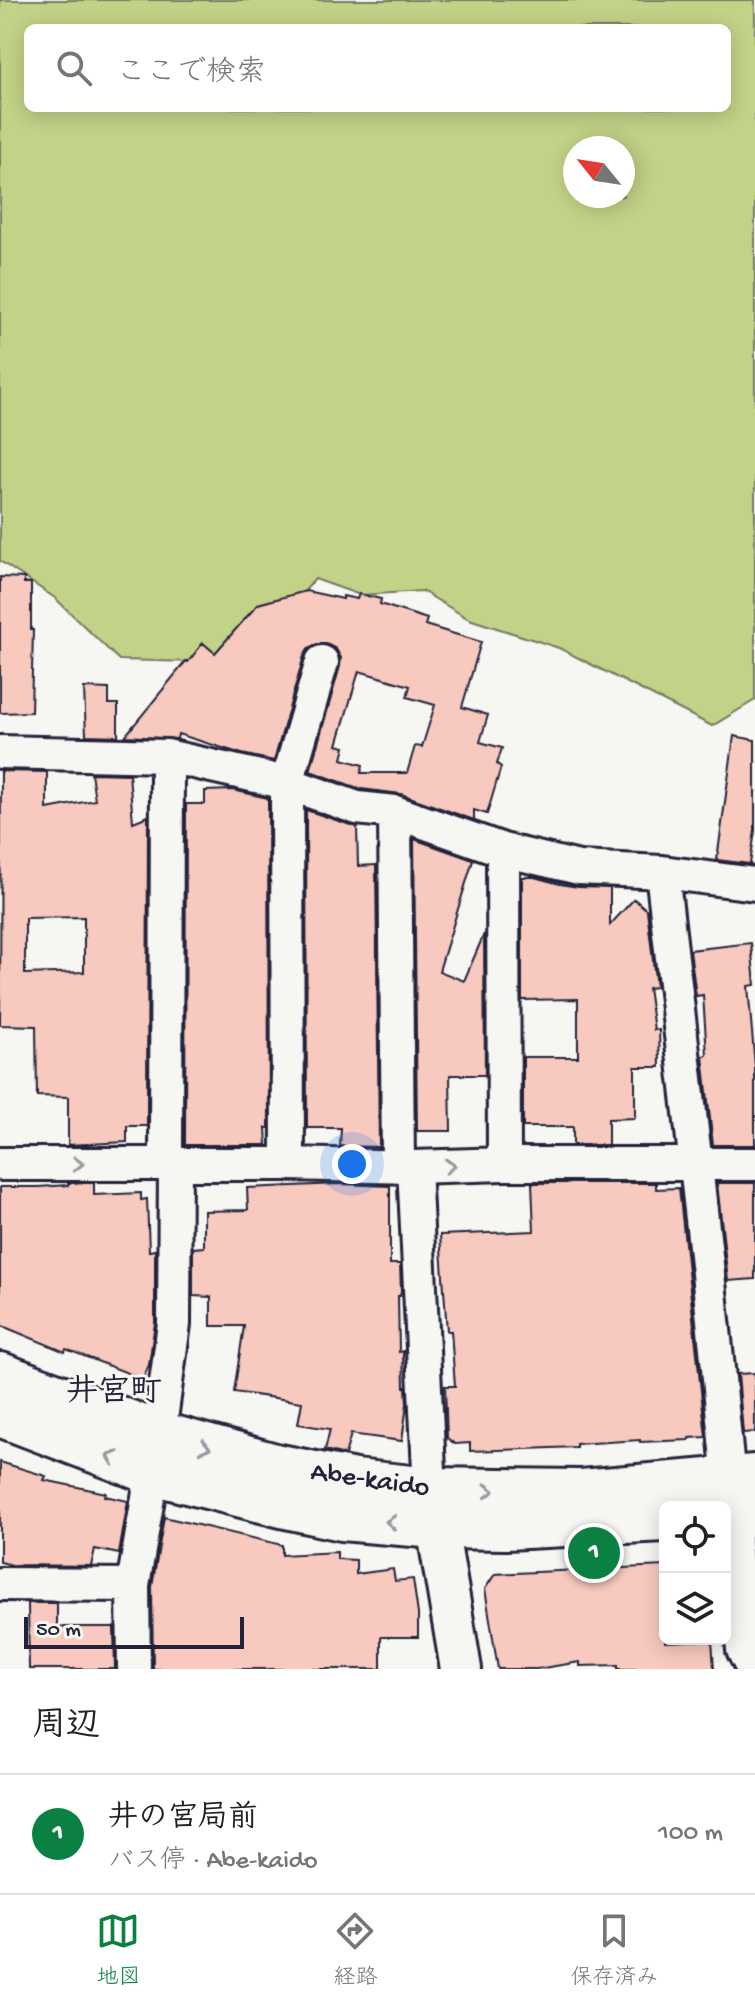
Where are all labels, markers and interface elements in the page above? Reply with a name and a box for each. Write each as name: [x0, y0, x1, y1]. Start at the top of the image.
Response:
search box: [24, 24, 731, 112]
icon: search: [52, 46, 96, 90]
text: ここで検索: [116, 57, 266, 92]
north arrow: [563, 136, 635, 208]
your location: [332, 1144, 372, 1184]
one-way arrow: [72, 1155, 85, 1173]
one-way arrow: [444, 1157, 457, 1175]
district label: 井宮町: [66, 1373, 162, 1413]
one-way arrow: [198, 1438, 212, 1454]
one-way arrow: [106, 1450, 120, 1467]
street label: Abe-kaido: [308, 1456, 432, 1506]
one-way arrow: [483, 1482, 496, 1500]
map controls: [659, 1501, 731, 1645]
button: locate: [659, 1501, 731, 1573]
one-way arrow: [384, 1514, 397, 1531]
pin: 1: [568, 1523, 620, 1583]
button: layers: [659, 1573, 731, 1645]
scale bar: [24, 1613, 244, 1649]
text: 50 m: [36, 1618, 81, 1644]
text: 周辺: [32, 1708, 100, 1748]
text: 井の宮局前: [108, 1802, 258, 1837]
text: 1: [53, 1819, 63, 1850]
text: 100 m: [658, 1819, 723, 1850]
text: バス停 · Abe-kaido: [108, 1847, 318, 1878]
tab: 地図: [96, 1909, 141, 1992]
tab: 経路: [333, 1909, 378, 1992]
tab: 保存済み: [570, 1909, 659, 1992]

